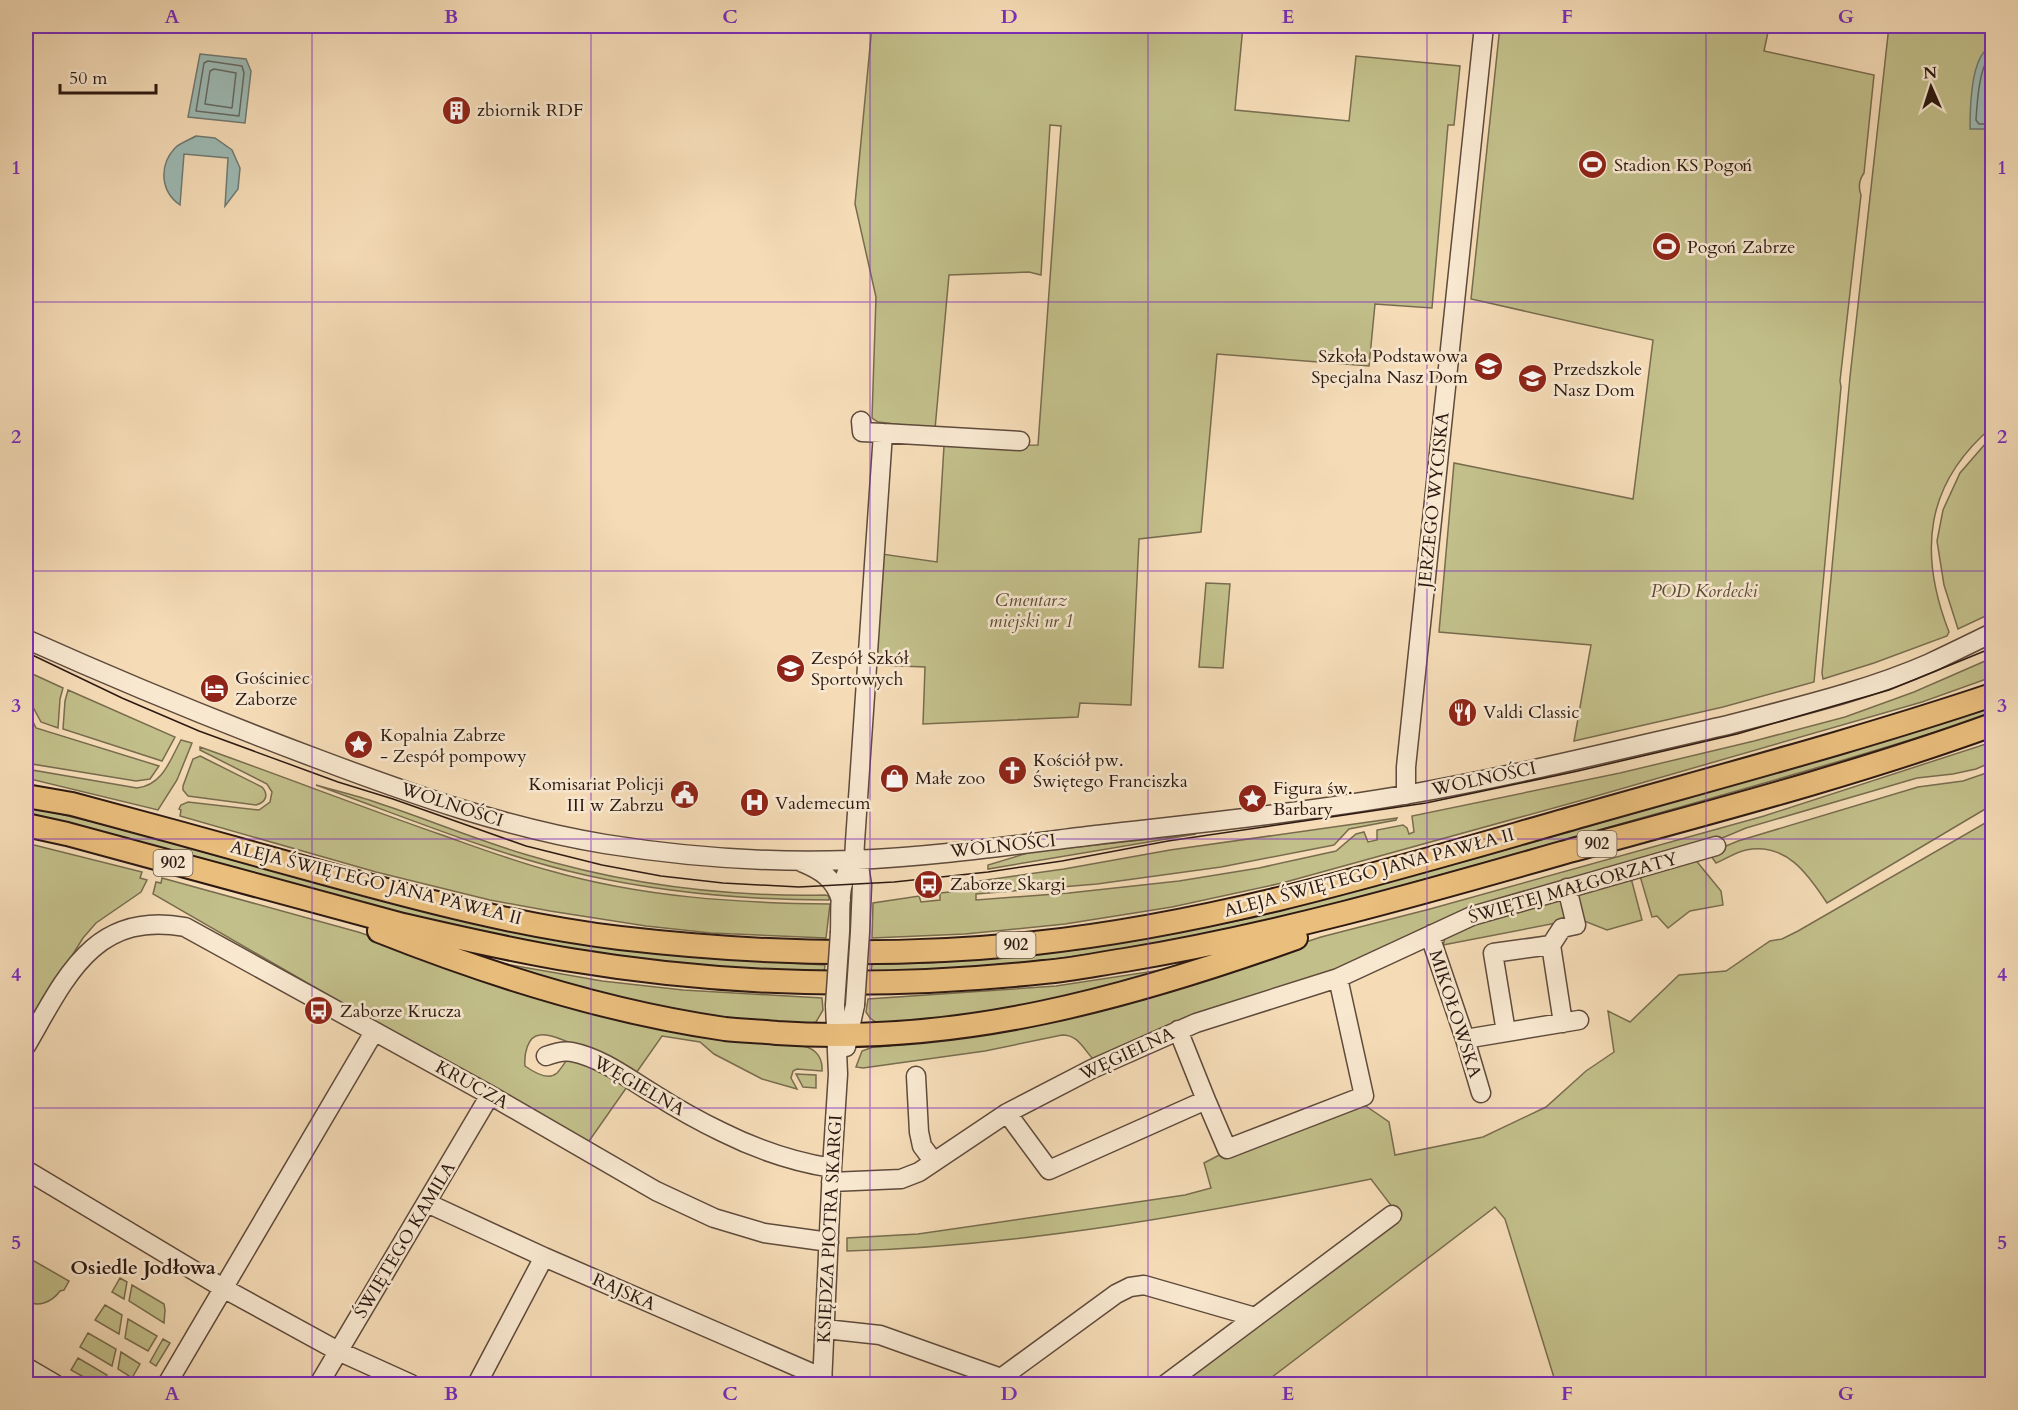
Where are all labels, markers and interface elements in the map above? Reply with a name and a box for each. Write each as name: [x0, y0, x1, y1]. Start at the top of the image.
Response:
text: A: [164, 3, 180, 30]
text: B: [444, 3, 458, 30]
text: C: [722, 3, 738, 30]
text: D: [1000, 3, 1018, 30]
text: E: [1282, 3, 1294, 30]
text: F: [1561, 3, 1573, 30]
text: G: [1838, 3, 1854, 30]
scale bar: [60, 57, 156, 95]
north arrow: [1901, 57, 1961, 117]
text: N: [1923, 62, 1938, 84]
text: 50 m: [69, 66, 108, 91]
building icon: zbiornik RDF: [440, 94, 472, 126]
place label: zbiornik RDF: [477, 98, 583, 123]
sports icon: Stadion KS Pogoń: [1577, 149, 1609, 181]
place label: Stadion KS Pogoń: [1614, 153, 1754, 178]
text: 1: [11, 154, 21, 181]
text: 1: [1997, 154, 2007, 181]
sports icon: Pogoń Zabrze: [1650, 231, 1682, 263]
place label: Pogoń Zabrze: [1687, 235, 1795, 260]
place label: Szkoła Podstawowa Specjalna Nasz Dom: [1311, 344, 1469, 390]
school or university icon: Szkoła Podstawowa Specjalna Nasz Dom: [1473, 350, 1505, 382]
place label: Przedszkole Nasz Dom: [1553, 357, 1642, 403]
school or university icon: Przedszkole Nasz Dom: [1516, 363, 1548, 395]
street label: JERZEGO WYCISKA: [1412, 411, 1456, 592]
text: 2: [11, 423, 21, 450]
text: 2: [1997, 423, 2007, 450]
park label: POD Kordecki: [1651, 579, 1758, 604]
park label: Cmentarz miejski nr 1: [989, 588, 1073, 634]
place label: Zespół Szkół Sportowych: [811, 646, 910, 692]
school or university icon: Zespół Szkół Sportowych: [774, 652, 806, 684]
place label: Gościniec Zaborze: [235, 666, 310, 712]
hotel icon: Gościniec Zaborze: [198, 672, 230, 704]
text: 3: [11, 692, 21, 719]
text: 3: [1997, 692, 2007, 719]
restaurant icon: Valdi Classic: [1446, 696, 1478, 728]
place label: Valdi Classic: [1483, 700, 1580, 725]
place label: Kopalnia Zabrze - Zespół pompowy: [380, 723, 527, 769]
place icon: Kopalnia Zabrze - Zespół pompowy: [343, 729, 375, 761]
place label: Kościół pw. Świętego Franciszka: [1033, 748, 1188, 794]
church icon: Kościół pw. Świętego Franciszka: [996, 754, 1028, 786]
street label: WOLNOŚCI: [1428, 756, 1539, 802]
shop icon: Małe zoo: [878, 762, 910, 794]
place label: Małe zoo: [915, 766, 986, 791]
place label: Komisariat Policji III w Zabrzu: [529, 772, 664, 818]
street label: WOLNOŚCI: [397, 776, 506, 833]
place label: Figura św. Barbary: [1273, 776, 1353, 822]
public building icon: Komisariat Policji III w Zabrzu: [669, 778, 701, 810]
place icon: Figura św. Barbary: [1236, 782, 1268, 814]
hospital icon: Vademecum: [738, 787, 770, 819]
place label: Vademecum: [775, 791, 871, 816]
street label: ALEJA ŚWIĘTEGO JANA PAWŁA II: [1221, 822, 1517, 924]
street label: WOLNOŚCI: [948, 828, 1057, 864]
road number: 902: [1578, 831, 1616, 857]
street label: ALEJA ŚWIĘTEGO JANA PAWŁA II: [228, 835, 524, 931]
street label: ŚWIĘTEJ MAŁGORZATY: [1465, 846, 1681, 930]
road number: 902: [154, 850, 192, 876]
bus stop icon: Zaborze Skargi: [913, 868, 945, 900]
place label: Zaborze Skargi: [950, 872, 1066, 897]
road number: 902: [996, 932, 1036, 958]
street label: MIKOŁOWSKA: [1422, 947, 1488, 1082]
text: 4: [11, 961, 21, 988]
text: 4: [1997, 961, 2007, 988]
bus stop icon: Zaborze Krucza: [303, 995, 335, 1027]
place label: Zaborze Krucza: [340, 999, 462, 1024]
street label: WĘGIELNA: [1075, 1021, 1178, 1087]
street label: WĘGIELNA: [588, 1049, 689, 1122]
street label: KRUCZA: [431, 1055, 513, 1115]
street label: KSIĘDZA PIOTRA SKARGI: [812, 1114, 848, 1344]
street label: ŚWIĘTEGO KAMILA: [348, 1157, 462, 1323]
text: 5: [11, 1229, 21, 1256]
text: 5: [1997, 1229, 2007, 1256]
district label: Osiedle Jodłowa: [70, 1254, 216, 1281]
street label: RAJSKA: [588, 1267, 660, 1317]
text: A: [164, 1380, 180, 1407]
text: B: [444, 1380, 458, 1407]
text: C: [722, 1380, 738, 1407]
text: D: [1000, 1380, 1018, 1407]
text: E: [1282, 1380, 1294, 1407]
text: F: [1561, 1380, 1573, 1407]
text: G: [1838, 1380, 1854, 1407]

